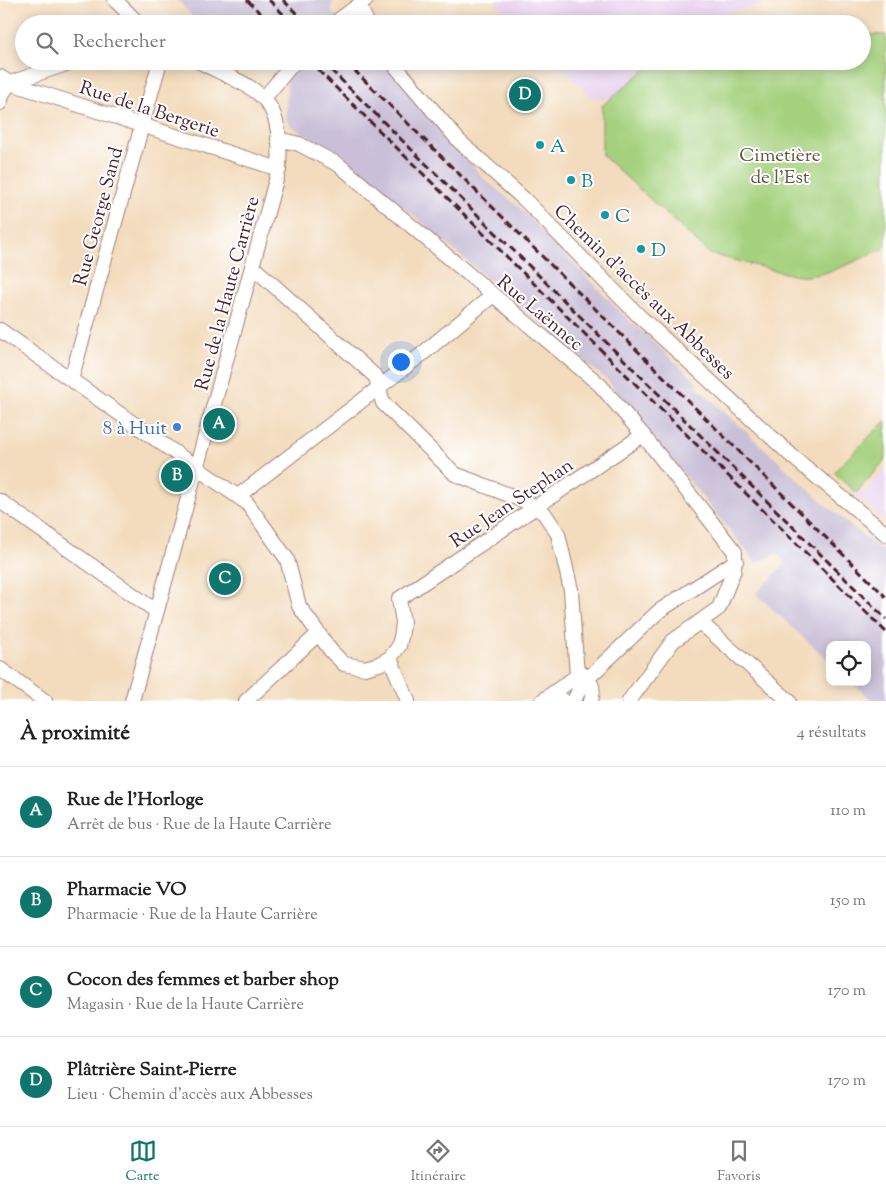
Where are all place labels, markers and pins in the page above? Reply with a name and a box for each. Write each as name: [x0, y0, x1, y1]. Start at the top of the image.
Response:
pin: D: [509, 76, 541, 114]
place label: A: [550, 134, 566, 161]
marker: A: [534, 139, 546, 151]
place label: B: [581, 169, 593, 196]
marker: B: [565, 174, 577, 186]
place label: C: [615, 204, 630, 231]
marker: C: [599, 209, 611, 221]
place label: D: [651, 238, 666, 265]
marker: D: [635, 243, 647, 255]
pin: A: [203, 405, 235, 443]
place label: 8 à Huit: [103, 416, 167, 443]
marker: 8 à Huit: [171, 421, 183, 433]
pin: B: [161, 457, 193, 495]
pin: C: [209, 560, 241, 598]

